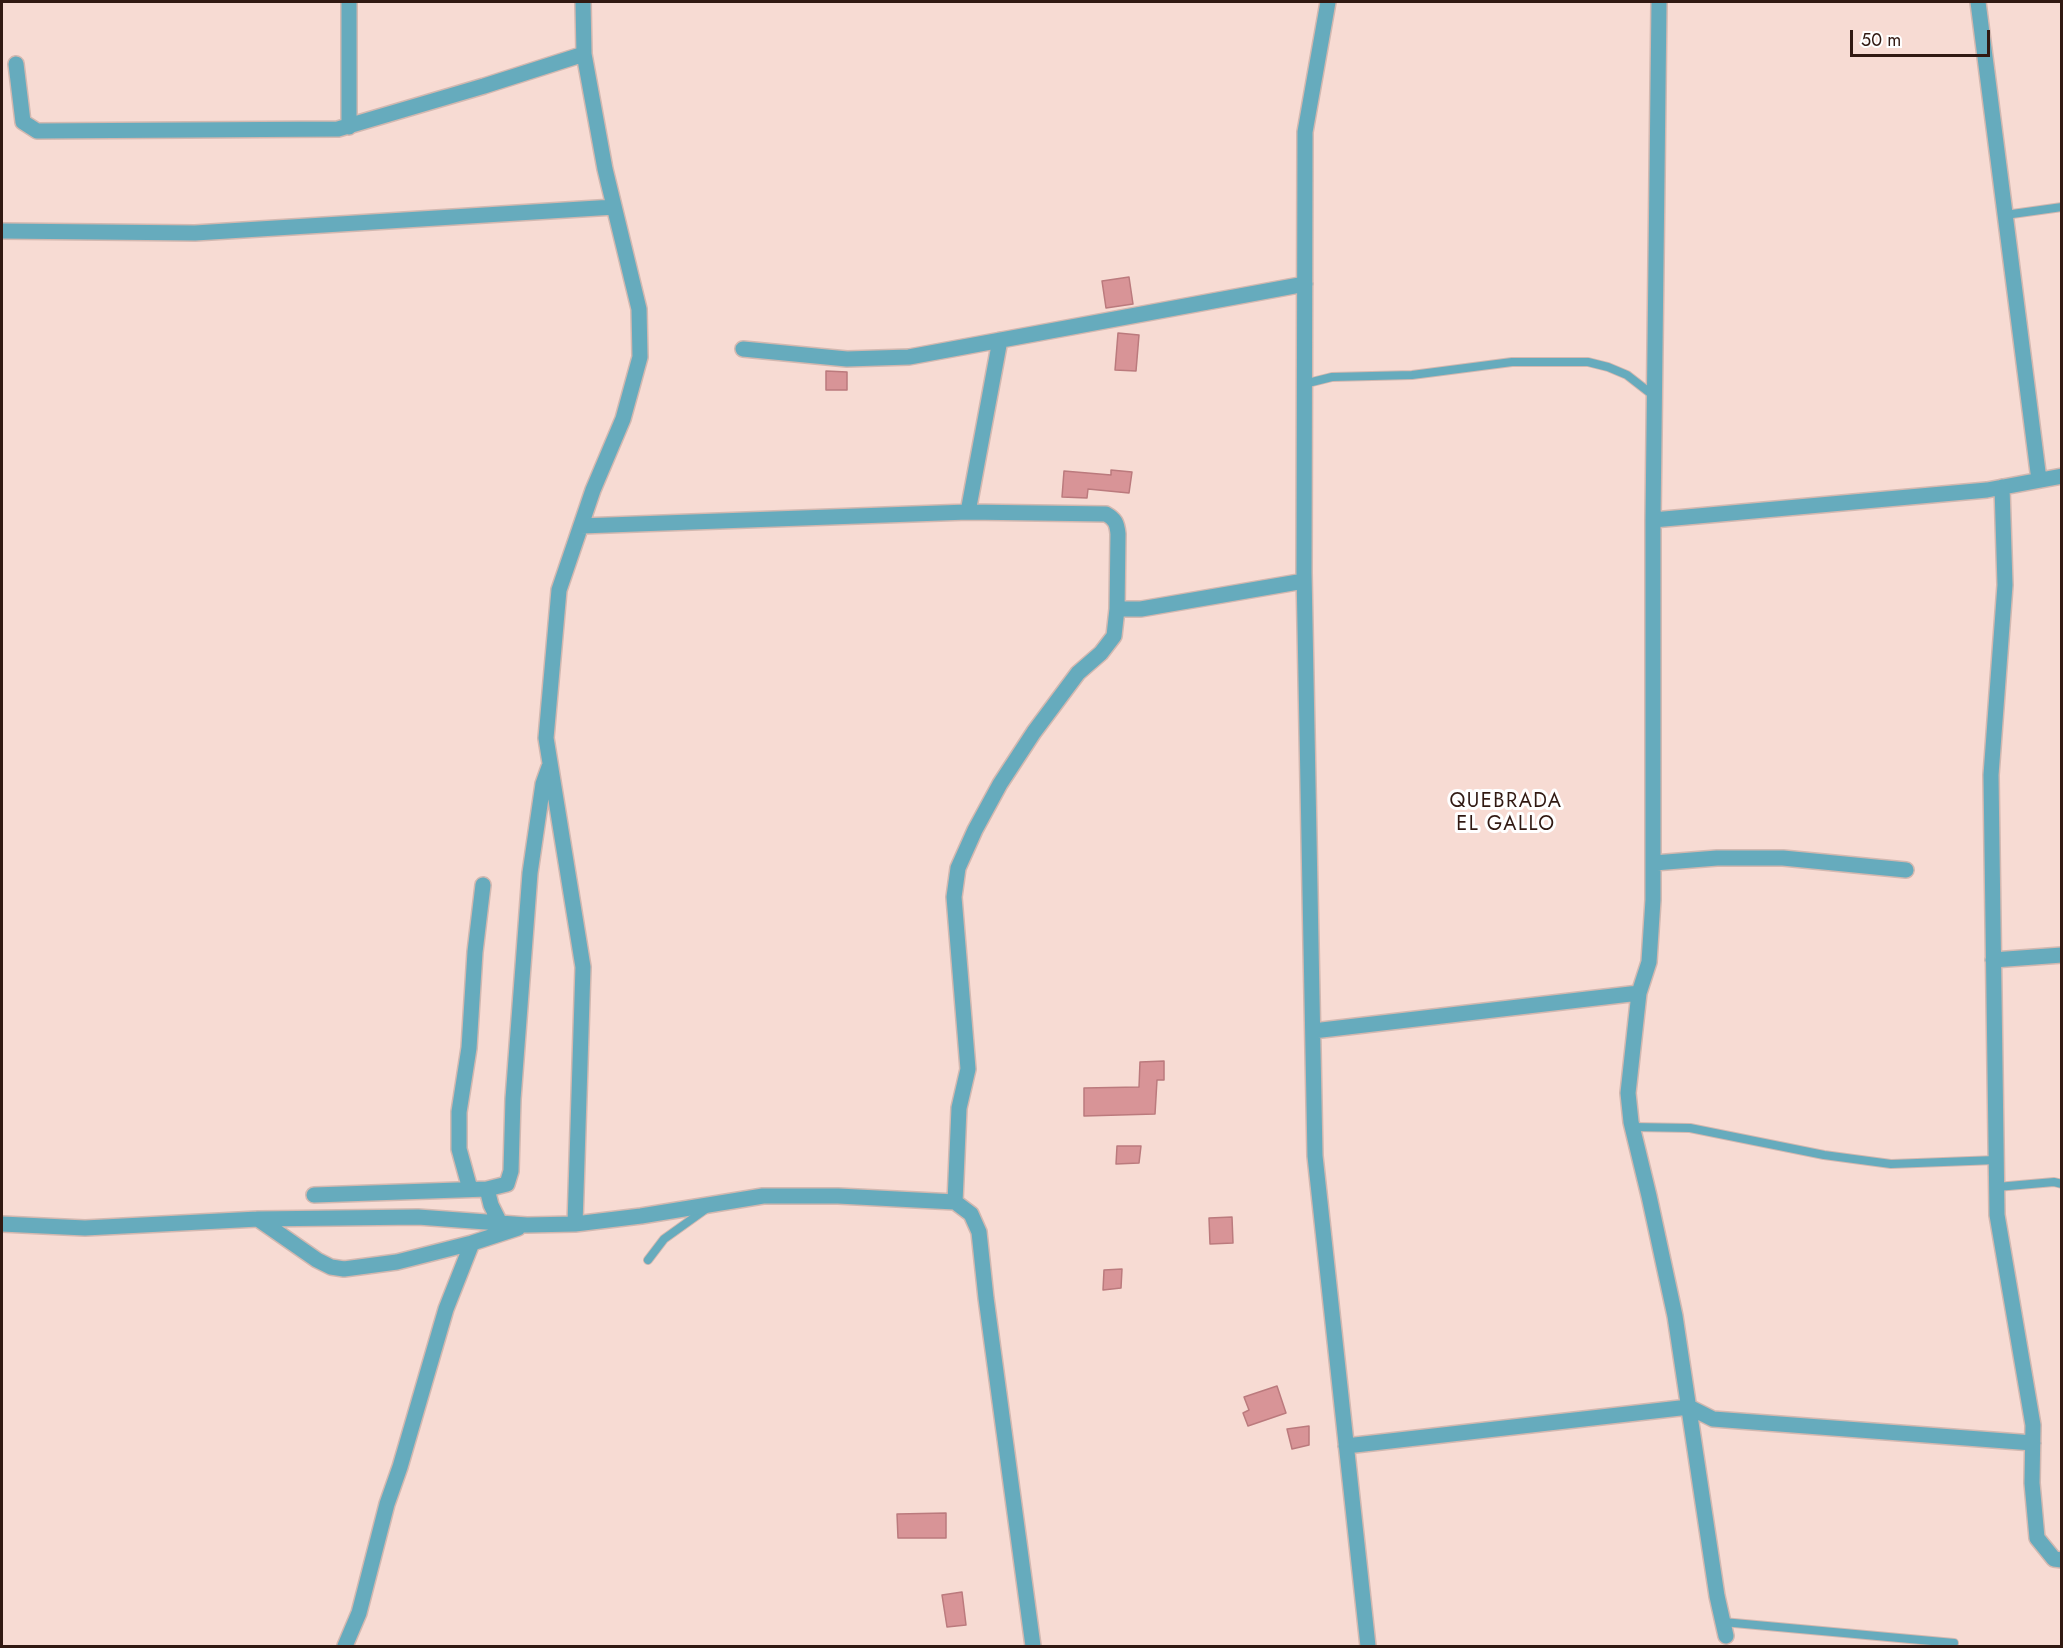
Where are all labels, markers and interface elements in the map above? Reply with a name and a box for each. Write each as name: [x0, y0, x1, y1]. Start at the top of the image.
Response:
scale bar: [1853, 18, 1992, 56]
text: 50 m: [1861, 27, 1901, 53]
district label: QUEBRADA EL GALLO: [1449, 790, 1563, 837]

